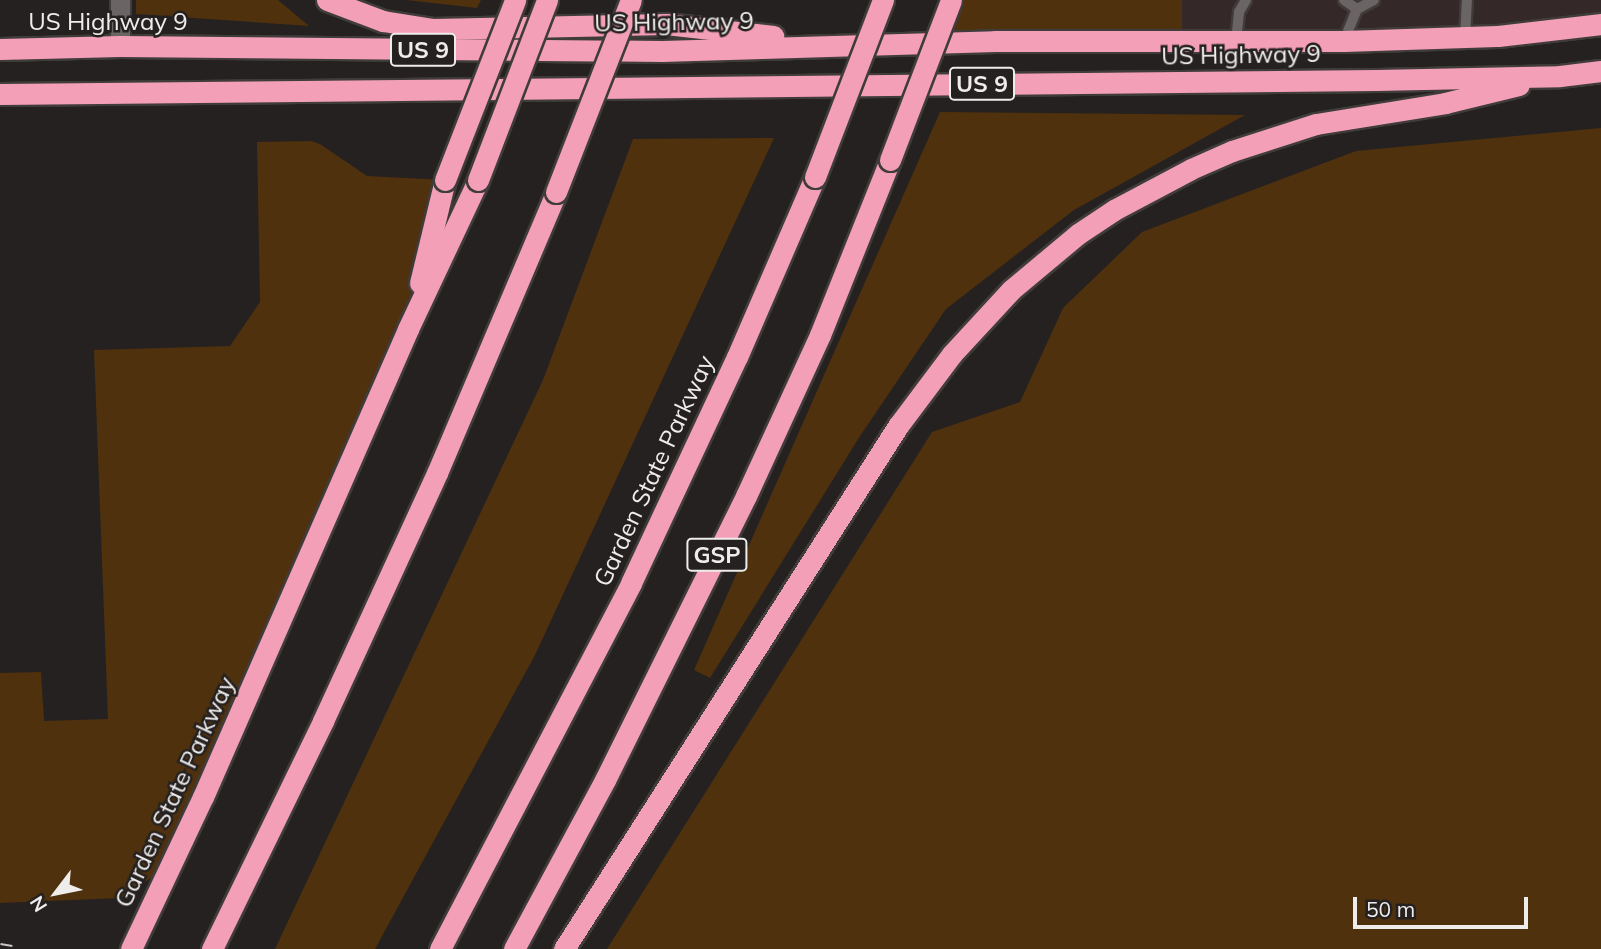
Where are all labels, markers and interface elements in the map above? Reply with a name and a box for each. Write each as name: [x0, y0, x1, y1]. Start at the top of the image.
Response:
street label: US Highway 9: [594, 6, 754, 38]
street label: US Highway 9: [28, 8, 188, 36]
road number: US 9: [390, 31, 456, 70]
street label: US Highway 9: [1161, 39, 1321, 71]
road number: US 9: [949, 64, 1015, 104]
street label: Garden State Parkway: [588, 351, 720, 591]
road number: GSP: [686, 536, 748, 575]
street label: Garden State Parkway: [109, 672, 241, 912]
north arrow: [21, 858, 91, 928]
scale bar: [1356, 883, 1531, 927]
text: N: [24, 892, 52, 917]
text: 50 m: [1366, 896, 1415, 922]

